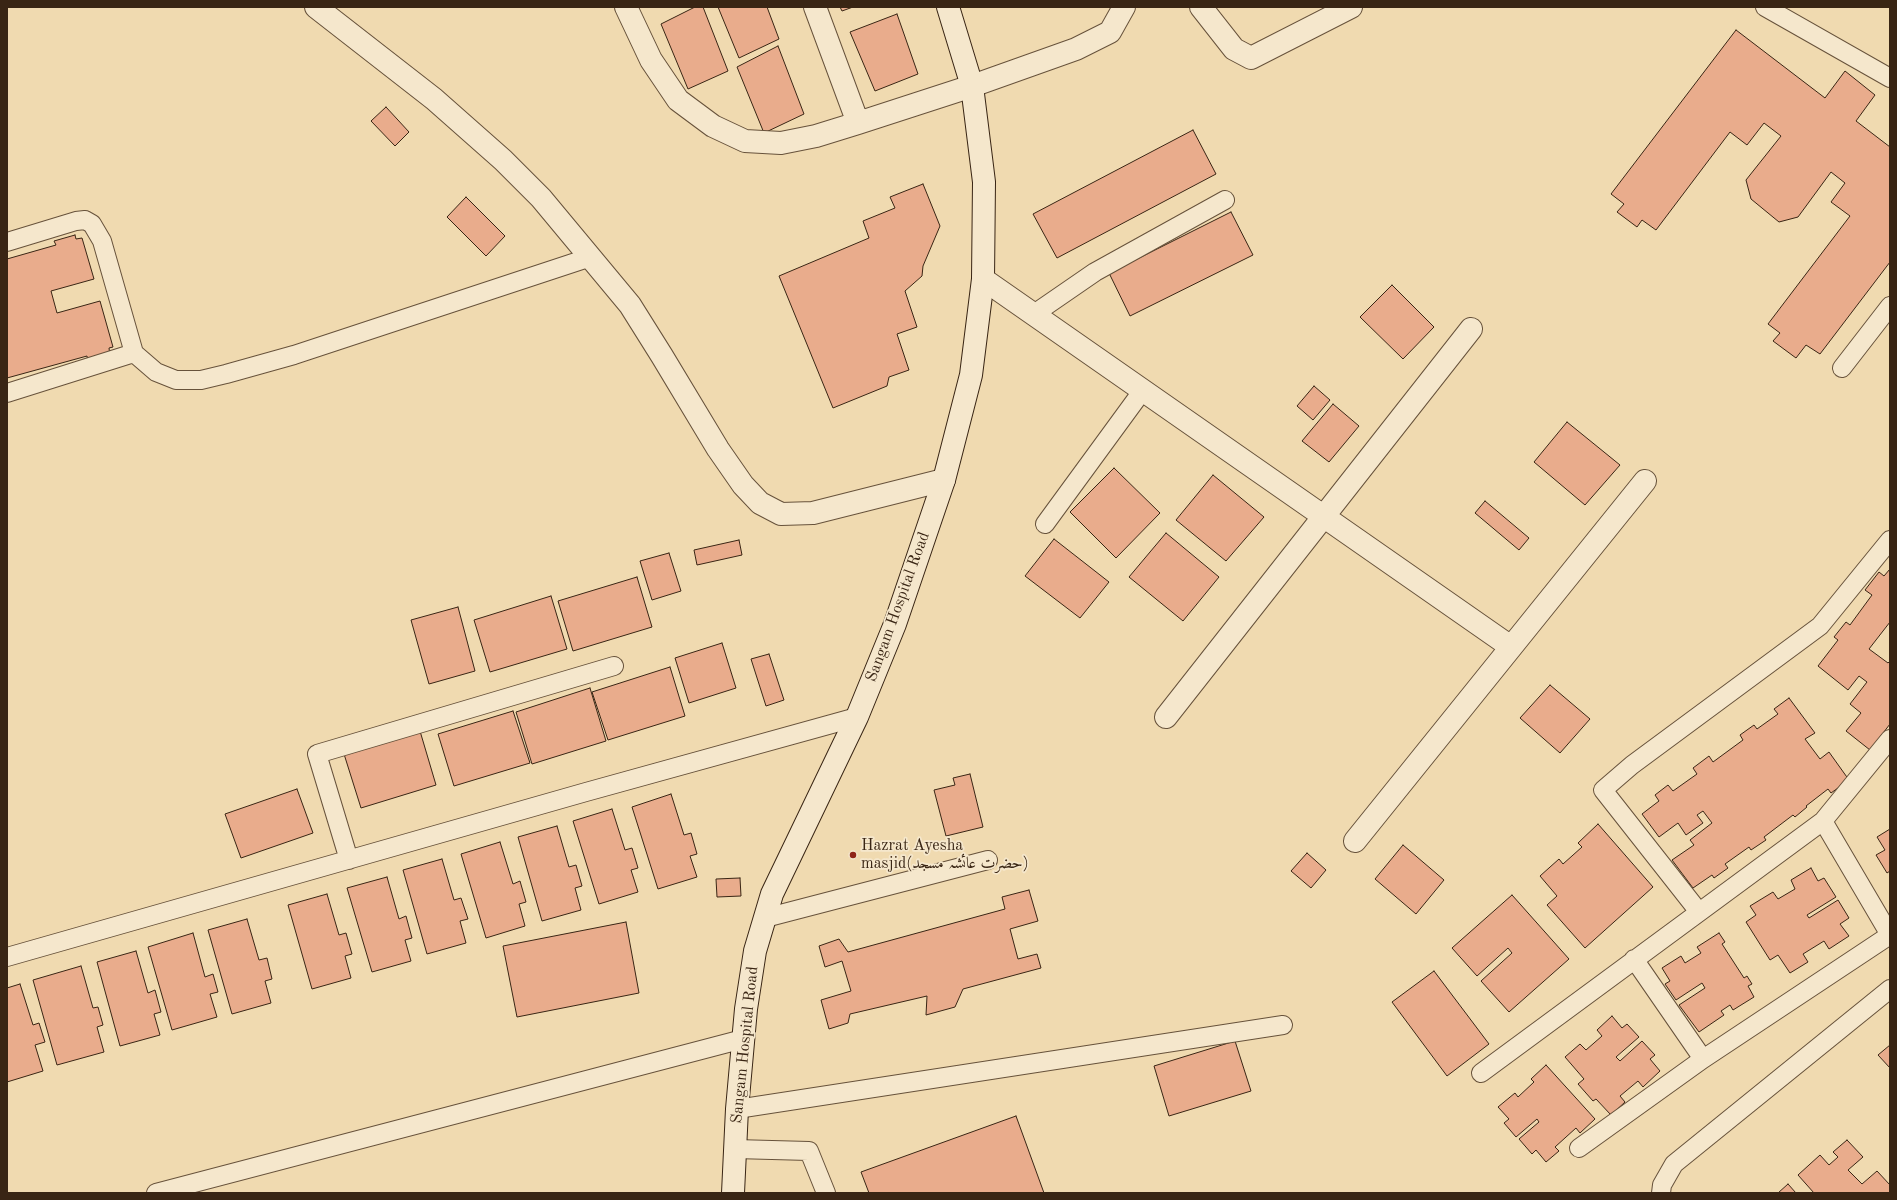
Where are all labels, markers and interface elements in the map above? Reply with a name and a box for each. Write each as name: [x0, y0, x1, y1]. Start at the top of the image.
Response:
street label: Sangam Hospital Road: [862, 529, 934, 685]
place label: Hazrat Ayesha masjid(حضرت عائشہ مسجد): [861, 836, 1029, 874]
marker: Hazrat Ayesha masjid(حضرت عائشہ مسجد): [848, 850, 858, 860]
street label: Sangam Hospital Road: [727, 965, 763, 1125]

